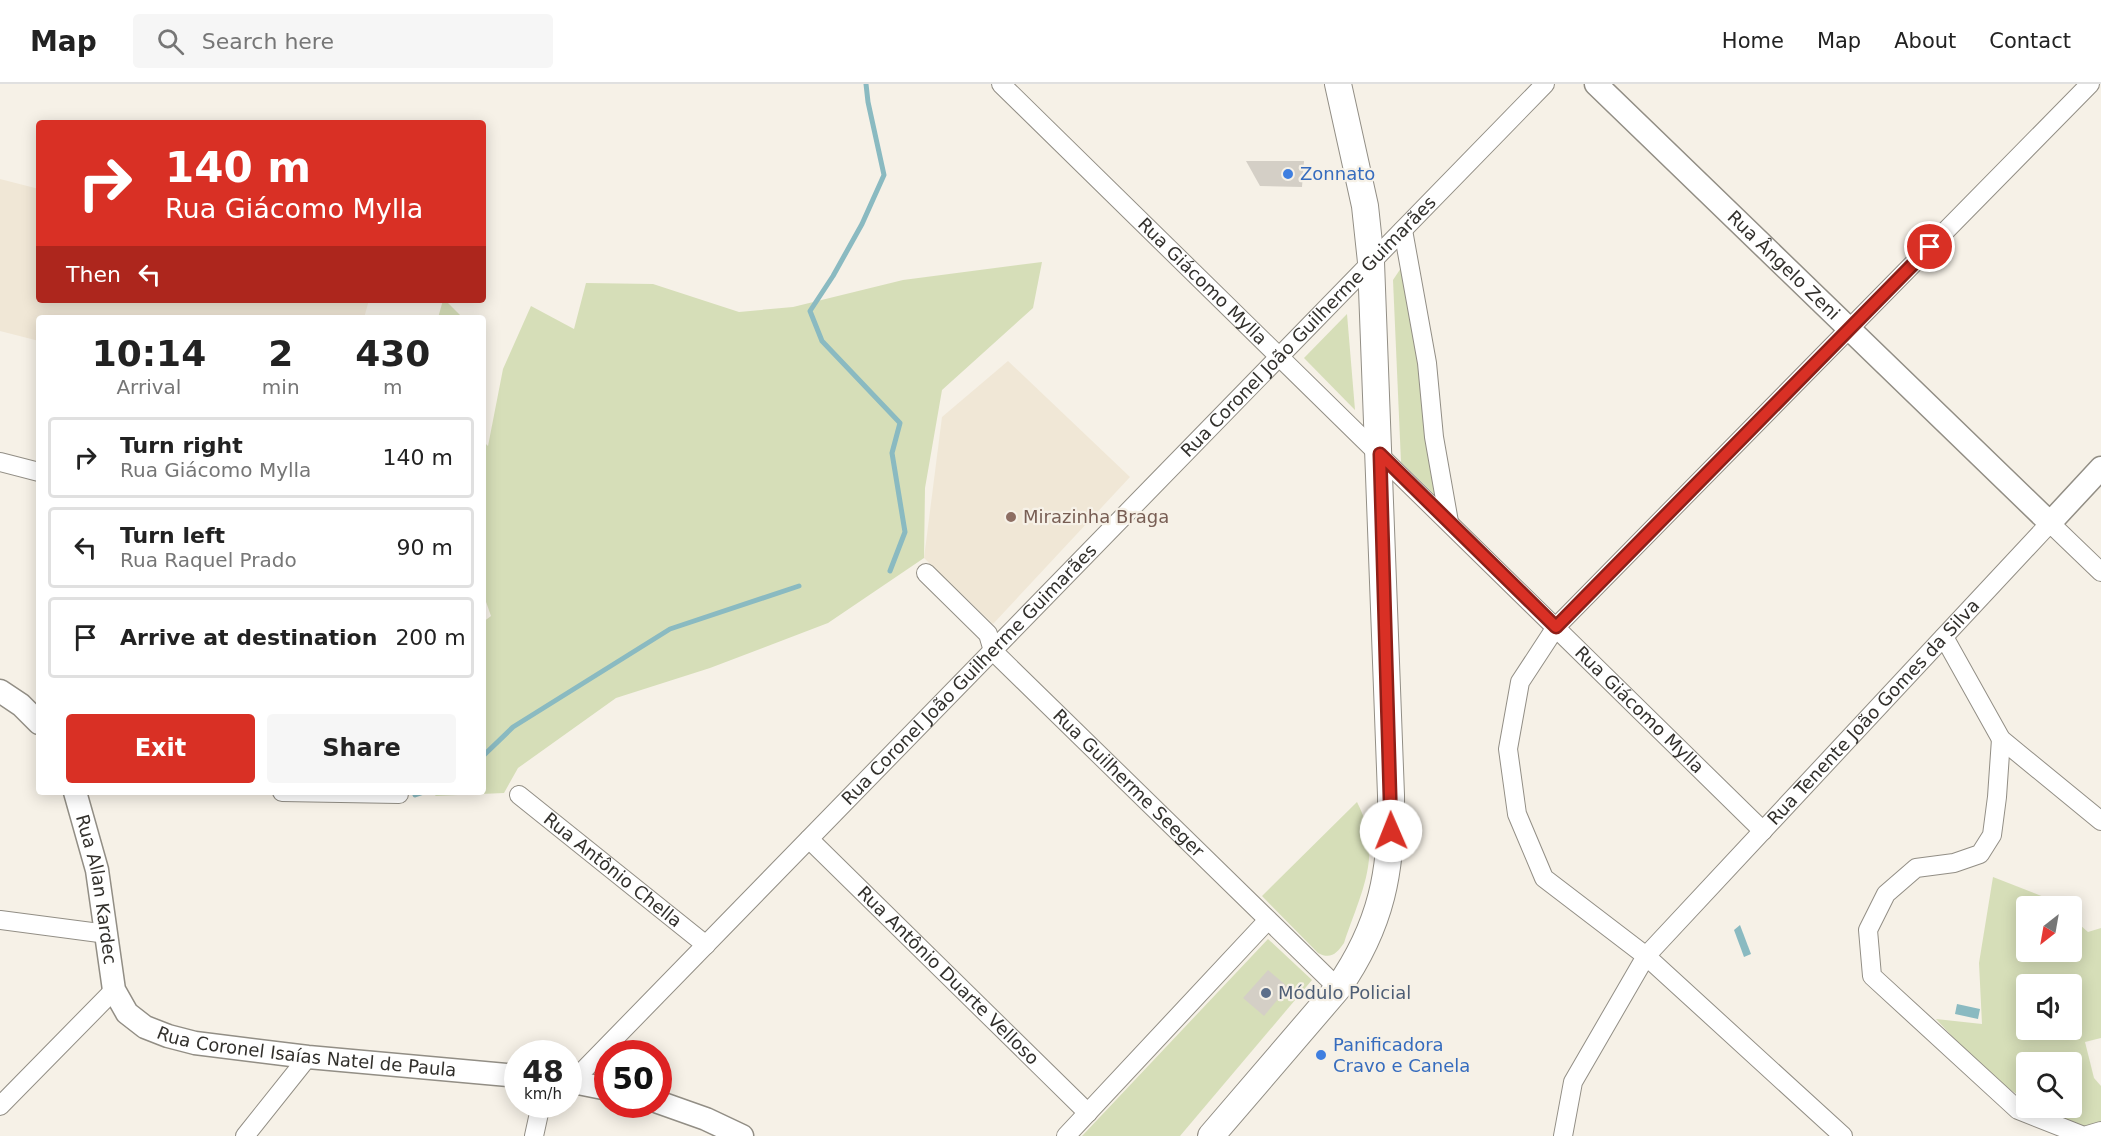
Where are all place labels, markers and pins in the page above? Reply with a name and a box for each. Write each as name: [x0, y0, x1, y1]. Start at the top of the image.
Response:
place label: Zonnato: [1300, 163, 1375, 184]
marker: Zonnato: [1281, 167, 1295, 181]
pin: [1904, 221, 1955, 272]
place label: Mirazinha Braga: [1023, 506, 1169, 527]
marker: Mirazinha Braga: [1004, 510, 1018, 524]
place label: Módulo Policial: [1278, 982, 1411, 1003]
marker: Módulo Policial: [1259, 986, 1273, 1000]
place label: Panificadora Cravo e Canela: [1333, 1034, 1470, 1076]
marker: Panificadora Cravo e Canela: [1314, 1048, 1328, 1062]

